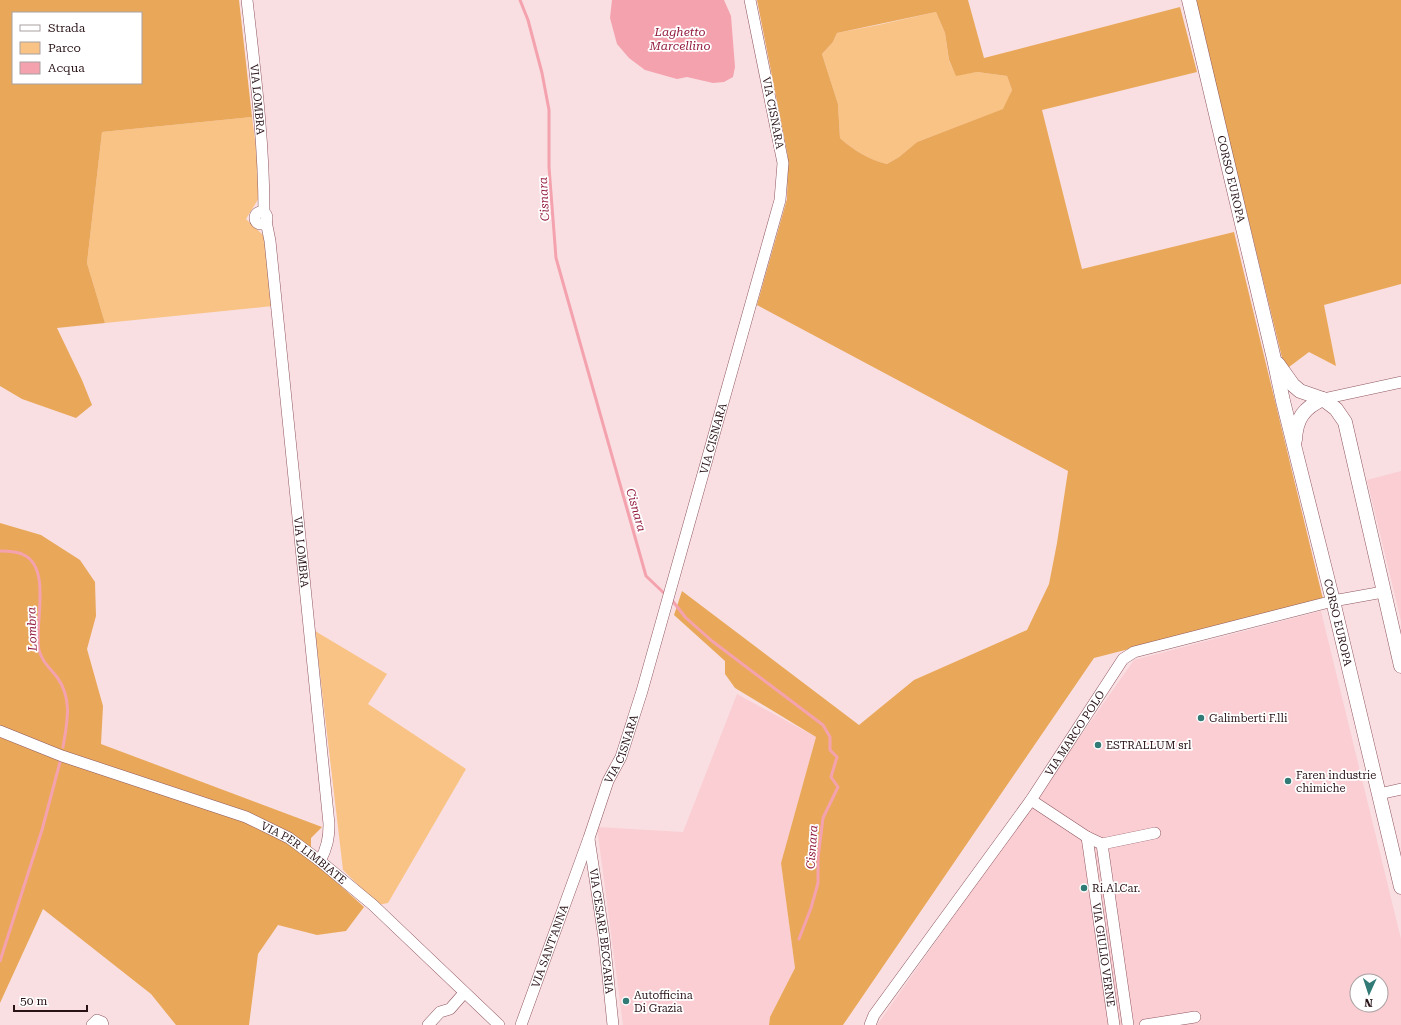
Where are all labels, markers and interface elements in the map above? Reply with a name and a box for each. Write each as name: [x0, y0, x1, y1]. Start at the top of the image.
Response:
legend: [12, 12, 142, 84]
text: Strada: [48, 21, 86, 35]
water label: Laghetto Marcellino: [648, 25, 711, 53]
text: Parco: [48, 41, 81, 55]
text: Acqua: [48, 61, 85, 75]
street label: VIA LOMBRA: [248, 63, 267, 136]
street label: VIA CISNARA: [760, 76, 786, 150]
street label: CORSO EUROPA: [1215, 134, 1248, 224]
water label: Cisnara: [536, 177, 552, 221]
street label: VIA CISNARA: [697, 401, 729, 475]
water label: Cisnara: [623, 487, 649, 533]
street label: VIA LOMBRA: [291, 516, 312, 588]
street label: CORSO EUROPA: [1321, 577, 1355, 668]
water label: Lombra: [24, 607, 40, 652]
street label: VIA MARCO POLO: [1042, 688, 1107, 778]
place label: Galimberti F.lli: [1209, 712, 1288, 725]
street label: VIA CISNARA: [602, 713, 641, 786]
marker: Galimberti F.lli: [1196, 713, 1206, 723]
place label: ESTRALLUM srl: [1106, 739, 1192, 752]
marker: ESTRALLUM srl: [1093, 740, 1103, 750]
place label: Faren industrie chimiche: [1296, 769, 1376, 795]
marker: Faren industrie chimiche: [1283, 776, 1293, 786]
street label: VIA PER LIMBIATE: [259, 819, 349, 887]
water label: Cisnara: [803, 824, 821, 870]
street label: VIA CESARE BECCARIA: [587, 867, 616, 995]
place label: Ri.Al.Car.: [1092, 882, 1141, 895]
marker: Ri.Al.Car.: [1079, 883, 1089, 893]
street label: VIA SANT'ANNA: [529, 902, 571, 989]
street label: VIA GIULIO VERNE: [1090, 902, 1118, 1007]
north arrow: [1349, 973, 1389, 1013]
scale bar: [14, 987, 87, 1013]
place label: Autofficina Di Grazia: [634, 989, 693, 1015]
text: 50 m: [20, 994, 47, 1008]
marker: Autofficina Di Grazia: [621, 996, 631, 1006]
text: N: [1363, 996, 1373, 1009]

